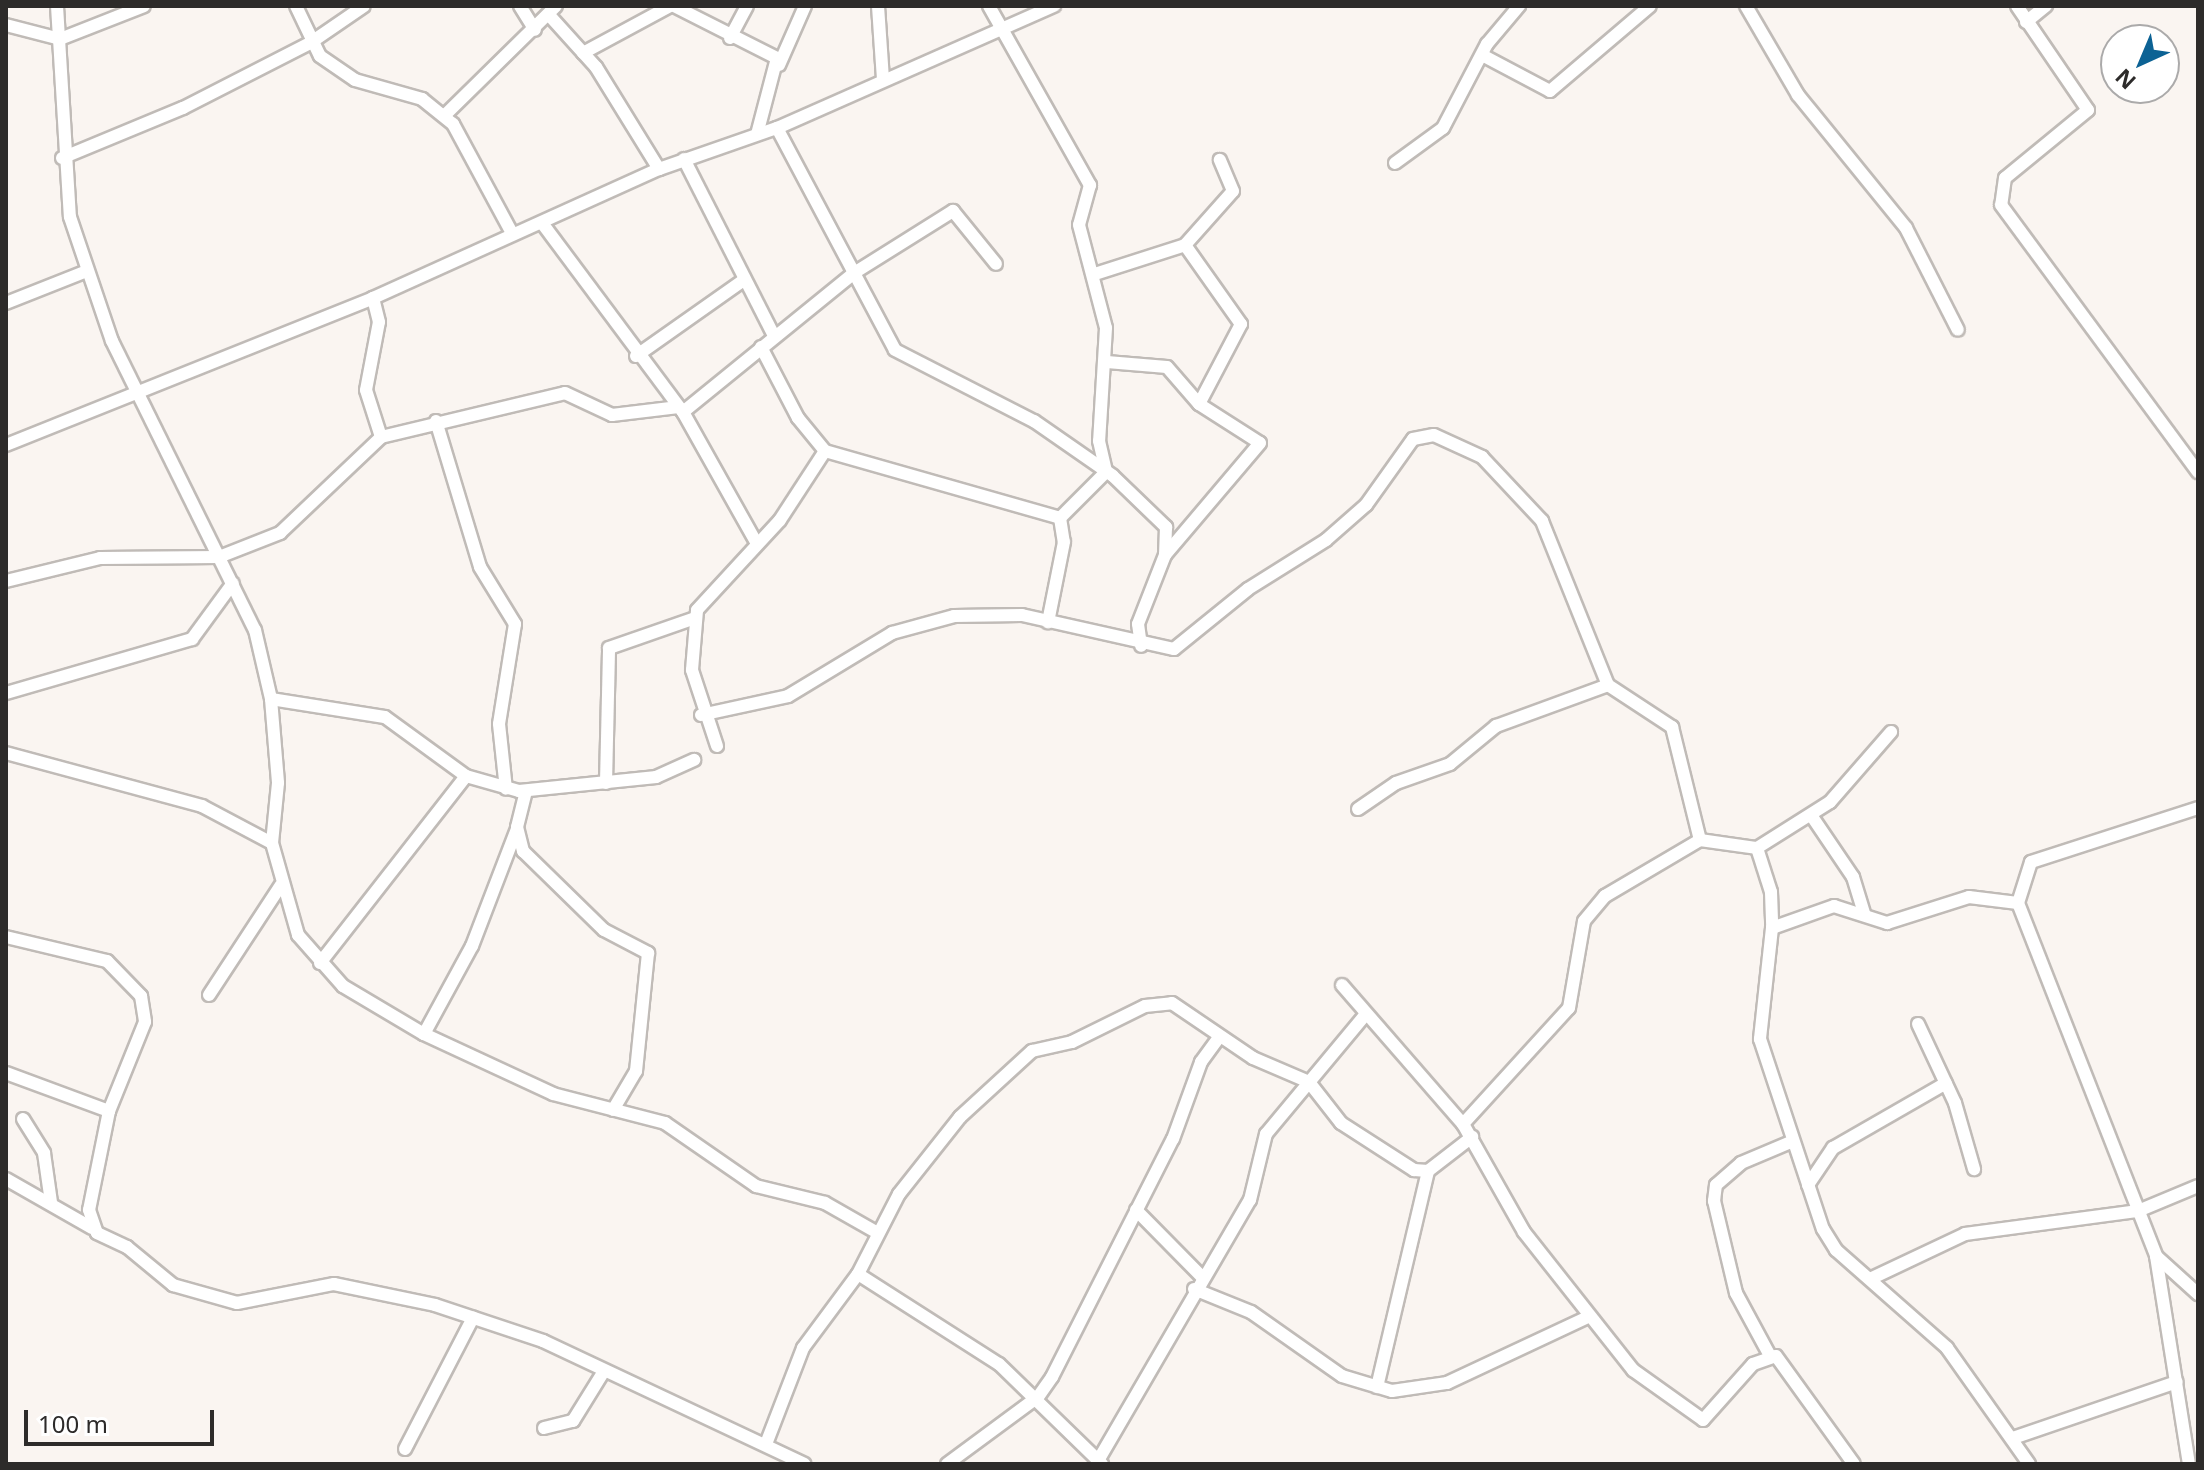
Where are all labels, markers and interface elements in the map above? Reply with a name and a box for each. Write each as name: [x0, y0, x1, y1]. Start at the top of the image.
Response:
north arrow: [2100, 24, 2180, 104]
text: N: [2108, 63, 2142, 97]
scale bar: [28, 1394, 218, 1444]
text: 100 m: [38, 1407, 108, 1440]

